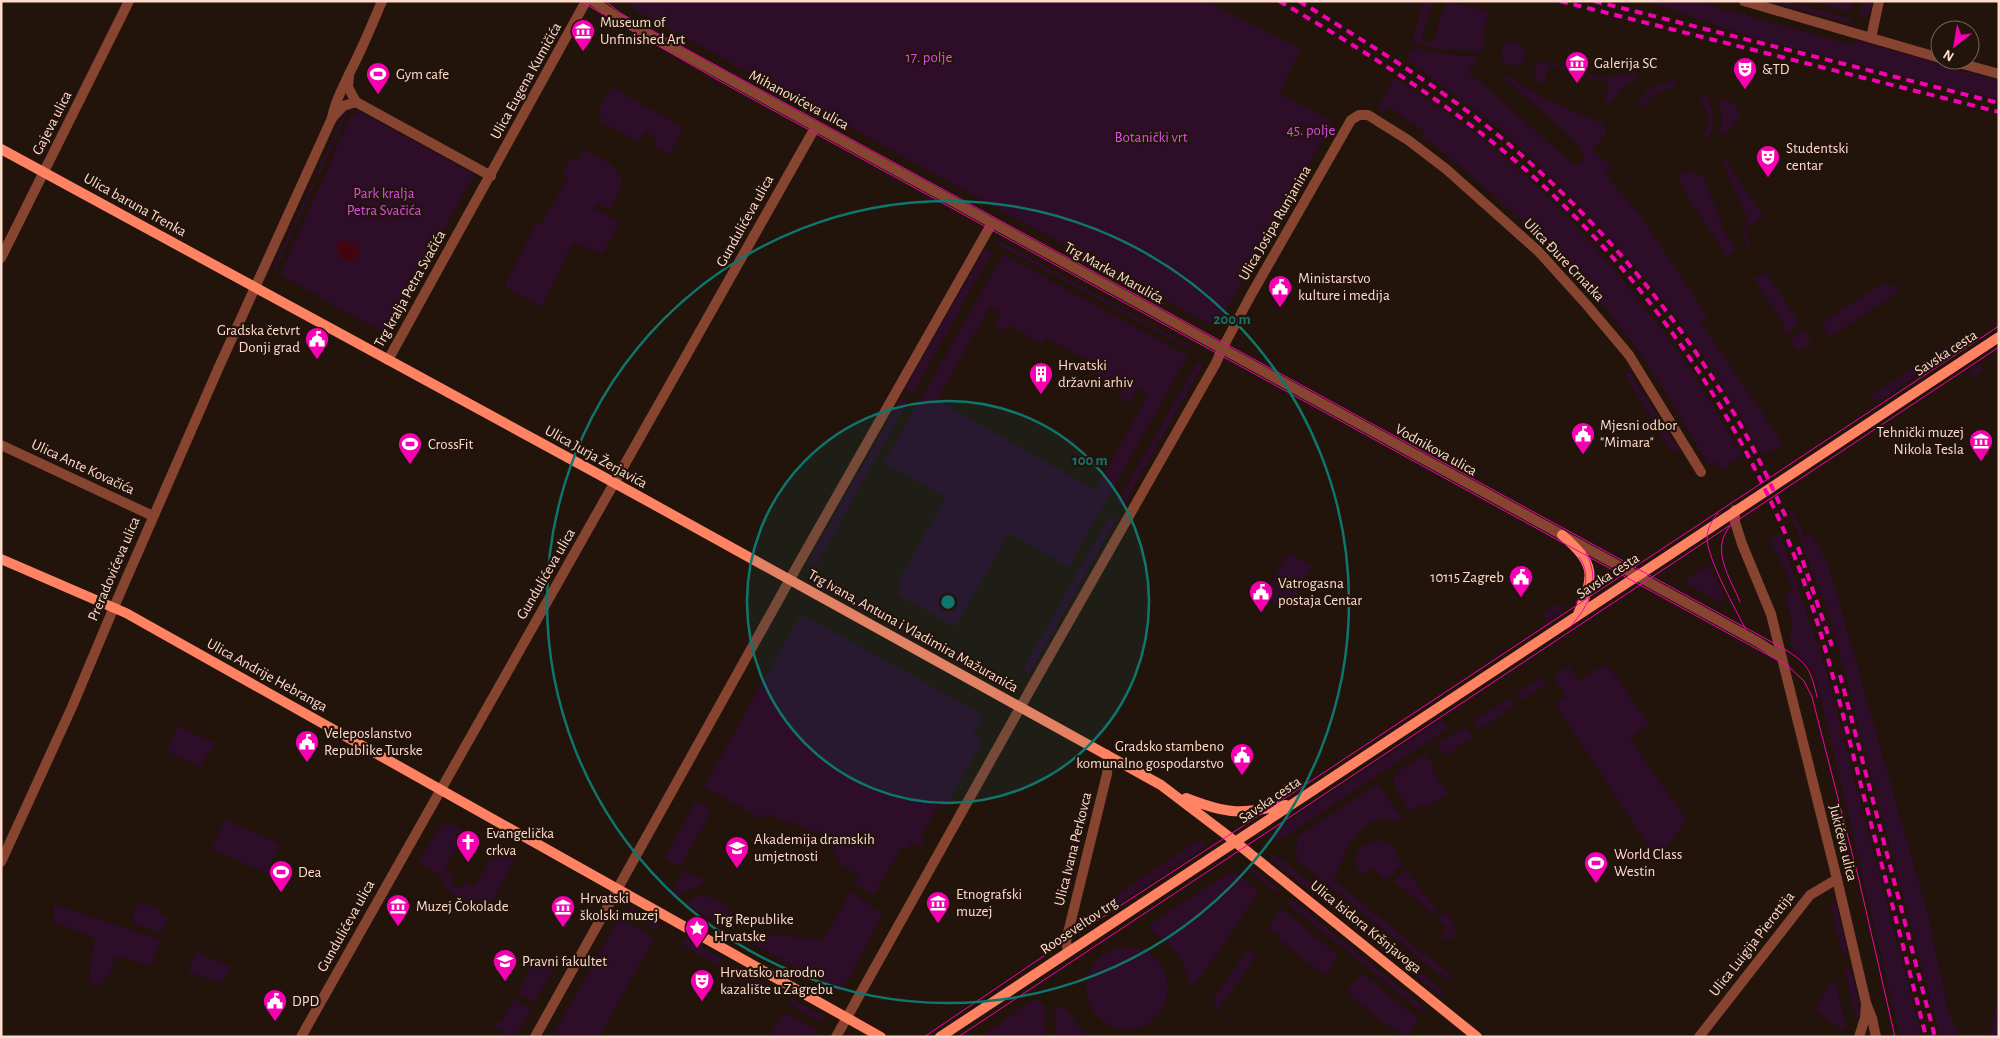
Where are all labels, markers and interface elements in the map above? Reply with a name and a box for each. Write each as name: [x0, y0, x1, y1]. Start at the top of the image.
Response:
place label: Museum of Unfinished Art: [600, 15, 685, 47]
museum icon: Museum of Unfinished Art: [570, 18, 596, 52]
street label: Ulica Eugena Kumičića: [488, 20, 564, 142]
north arrow: [1930, 20, 1980, 70]
text: N: [1941, 47, 1957, 64]
park label: 17. polje: [906, 50, 953, 65]
museum icon: Galerija SC: [1564, 50, 1590, 84]
place label: Galerija SC: [1594, 56, 1657, 71]
theatre icon: &TD: [1732, 56, 1758, 90]
sports icon: Gym cafe: [365, 61, 391, 95]
place label: &TD: [1762, 62, 1790, 77]
place label: Gym cafe: [396, 67, 449, 82]
street label: Mihanovićeva ulica: [747, 67, 851, 133]
street label: Gajeva ulica: [29, 88, 75, 157]
park label: 45. polje: [1287, 123, 1336, 138]
park label: Botanički vrt: [1115, 130, 1188, 145]
place label: Studentski centar: [1786, 141, 1849, 173]
theatre icon: Studentski centar: [1755, 144, 1781, 178]
street label: Ulica Josipa Runjanina: [1236, 163, 1314, 283]
street label: Ulica baruna Trenka: [81, 171, 189, 239]
street label: Gundulićeva ulica: [714, 173, 776, 269]
park label: Park kralja Petra Svačića: [347, 186, 421, 218]
street label: Ulica Đure Crnatka: [1521, 216, 1607, 304]
street label: Trg kralja Petra Svačića: [372, 228, 448, 350]
street label: Trg Marka Marulića: [1062, 239, 1166, 307]
place label: Ministarstvo kulture i medija: [1298, 271, 1390, 303]
public building icon: Ministarstvo kulture i medija: [1267, 274, 1293, 308]
text: 200 m: [1213, 312, 1251, 327]
place label: Gradska četvrt Donji grad: [217, 323, 300, 355]
public building icon: Gradska četvrt Donji grad: [304, 326, 330, 360]
street label: Savska cesta: [1912, 327, 1980, 379]
place label: Hrvatski državni arhiv: [1058, 358, 1134, 390]
building icon: Hrvatski državni arhiv: [1028, 361, 1054, 395]
place label: Mjesni odbor "Mimara": [1600, 418, 1677, 450]
street label: Vodnikova ulica: [1393, 421, 1480, 479]
public building icon: Mjesni odbor "Mimara": [1570, 421, 1596, 455]
street label: Ulica Jurja Žerjavića: [542, 422, 650, 491]
place label: Tehnički muzej Nikola Tesla: [1876, 425, 1964, 457]
museum icon: Tehnički muzej Nikola Tesla: [1968, 428, 1994, 462]
sports icon: CrossFit: [397, 431, 423, 465]
street label: Ulica Ante Kovačića: [29, 437, 137, 497]
place label: CrossFit: [428, 437, 473, 452]
text: 100 m: [1072, 453, 1108, 468]
street label: Preradovićeva ulica: [85, 515, 143, 623]
street label: Gundulićeva ulica: [514, 526, 578, 622]
street label: Savska cesta: [1574, 550, 1642, 602]
public building icon: 10115 Zagreb: [1508, 564, 1534, 598]
street label: Trg Ivana, Antuna i Vladimira Mažuranića: [805, 567, 1021, 695]
place label: 10115 Zagreb: [1430, 570, 1504, 585]
place label: Vatrogasna postaja Centar: [1278, 576, 1362, 608]
public building icon: Vatrogasna postaja Centar: [1248, 579, 1274, 613]
centre of rings: [939, 593, 957, 611]
street label: Ulica Andrije Hebranga: [204, 636, 330, 714]
place label: Veleposlanstvo Republike Turske: [324, 726, 423, 758]
public building icon: Veleposlanstvo Republike Turske: [294, 729, 320, 763]
place label: Gradsko stambeno komunalno gospodarstvo: [1076, 739, 1224, 771]
public building icon: Gradsko stambeno komunalno gospodarstvo: [1229, 742, 1255, 776]
street label: Savska cesta: [1236, 774, 1304, 826]
street label: Ulica Ivana Perkovca: [1052, 790, 1094, 907]
street label: Jukićeva ulica: [1826, 803, 1860, 883]
place label: Evangelička crkva: [486, 826, 554, 858]
church icon: Evangelička crkva: [455, 829, 481, 863]
place label: Akademija dramskih umjetnosti: [754, 832, 875, 864]
school or university icon: Akademija dramskih umjetnosti: [724, 835, 750, 869]
place label: World Class Westin: [1614, 847, 1682, 879]
sports icon: World Class Westin: [1583, 850, 1609, 884]
sports icon: Dea: [268, 859, 294, 893]
place label: Dea: [298, 865, 322, 880]
street label: Gundulićeva ulica: [315, 878, 377, 974]
street label: Ulica Isidora Kršnjavoga: [1308, 878, 1424, 976]
place label: Etnografski muzej: [956, 887, 1022, 919]
street label: Ulica Luigija Pierottija: [1707, 889, 1797, 999]
museum icon: Etnografski muzej: [925, 890, 951, 924]
place label: Hrvatski školski muzej: [580, 891, 658, 923]
museum icon: Muzej Čokolade: [385, 893, 411, 927]
museum icon: Hrvatski školski muzej: [550, 894, 576, 928]
street label: Rooseveltov trg: [1038, 894, 1121, 957]
place label: Muzej Čokolade: [416, 898, 509, 914]
place label: Trg Republike Hrvatske: [714, 912, 794, 944]
place icon: Trg Republike Hrvatske: [684, 915, 710, 949]
school or university icon: Pravni fakultet: [492, 948, 518, 982]
place label: Pravni fakultet: [522, 954, 607, 969]
place label: Hrvatsko narodno kazalište u Zagrebu: [720, 965, 833, 997]
theatre icon: Hrvatsko narodno kazalište u Zagrebu: [689, 968, 715, 1002]
public building icon: DPD: [262, 988, 288, 1022]
place label: DPD: [292, 994, 319, 1009]

